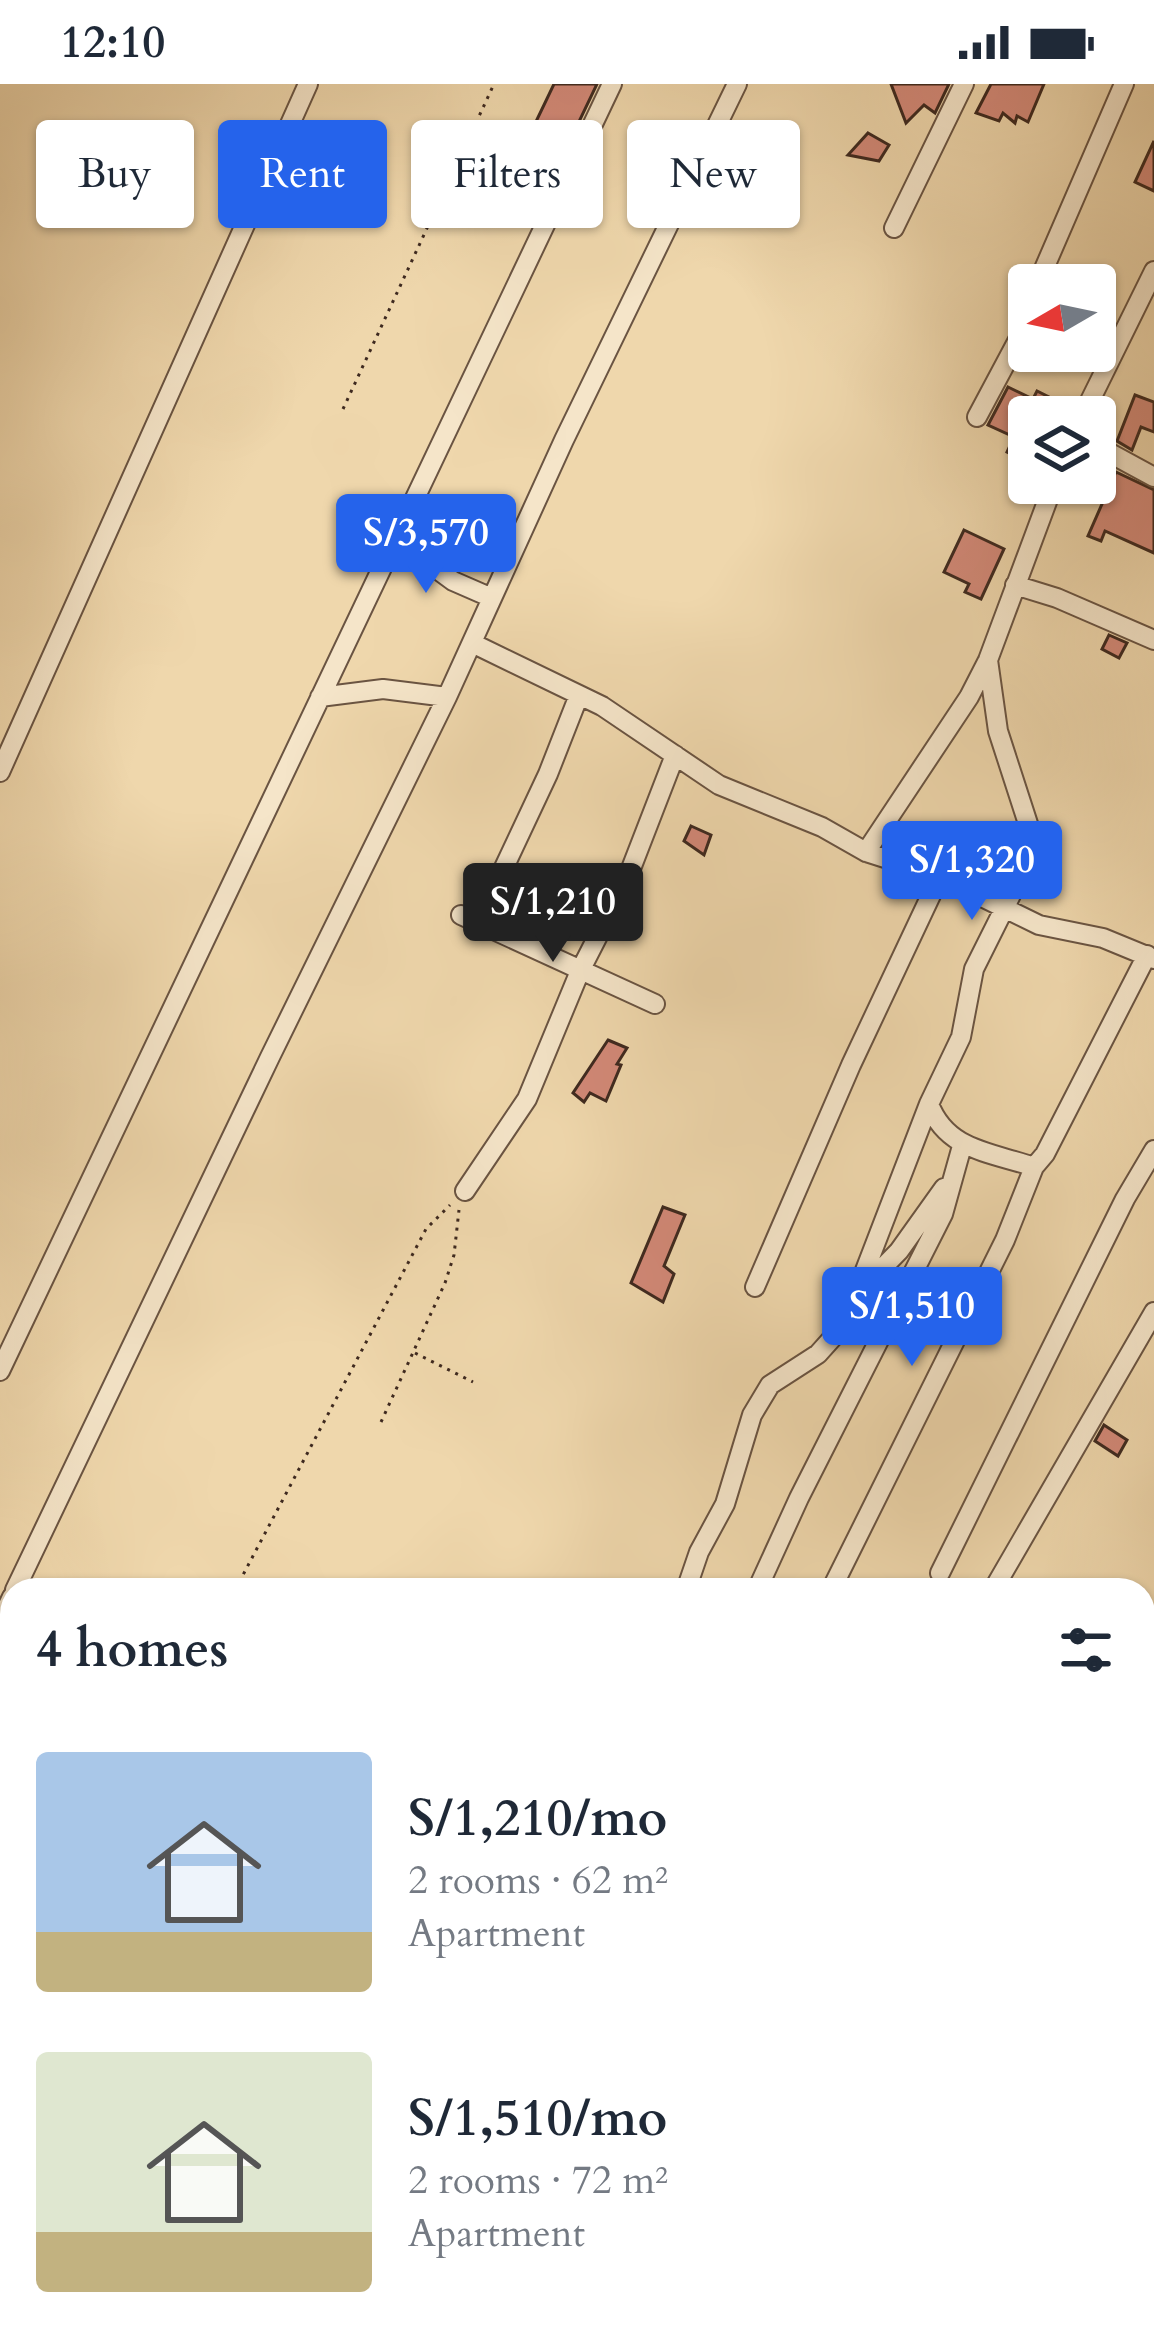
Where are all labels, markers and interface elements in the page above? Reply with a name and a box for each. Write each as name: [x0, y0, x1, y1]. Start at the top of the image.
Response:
text: 12:10: [60, 12, 165, 73]
chip: Buy: [36, 120, 194, 228]
chip: Rent: [218, 120, 387, 228]
chip: Filters: [411, 120, 603, 228]
chip: New: [627, 120, 800, 228]
north arrow: [1008, 264, 1116, 372]
map controls: [1008, 264, 1116, 504]
button: layers: [1008, 396, 1116, 504]
pin: S/3,570: [315, 494, 537, 596]
text: S/3,570: [363, 506, 489, 559]
pin: S/1,320: [861, 821, 1083, 923]
text: S/1,320: [909, 833, 1035, 886]
pin: S/1,210: [442, 863, 664, 965]
text: S/1,210: [490, 875, 616, 928]
pin: S/1,510: [801, 1267, 1023, 1369]
text: S/1,510: [849, 1279, 975, 1332]
text: 4 homes: [36, 1615, 228, 1685]
icon: filters: [1053, 1617, 1119, 1683]
text: S/1,210/mo: [408, 1784, 667, 1854]
icon: home: [132, 1800, 276, 1944]
text: 2 rooms · 62 m²: [408, 1854, 668, 1907]
text: Apartment: [408, 1907, 585, 1960]
text: S/1,510/mo: [408, 2084, 667, 2154]
icon: home: [132, 2100, 276, 2244]
text: 2 rooms · 72 m²: [408, 2154, 668, 2207]
text: Apartment: [408, 2207, 585, 2260]

